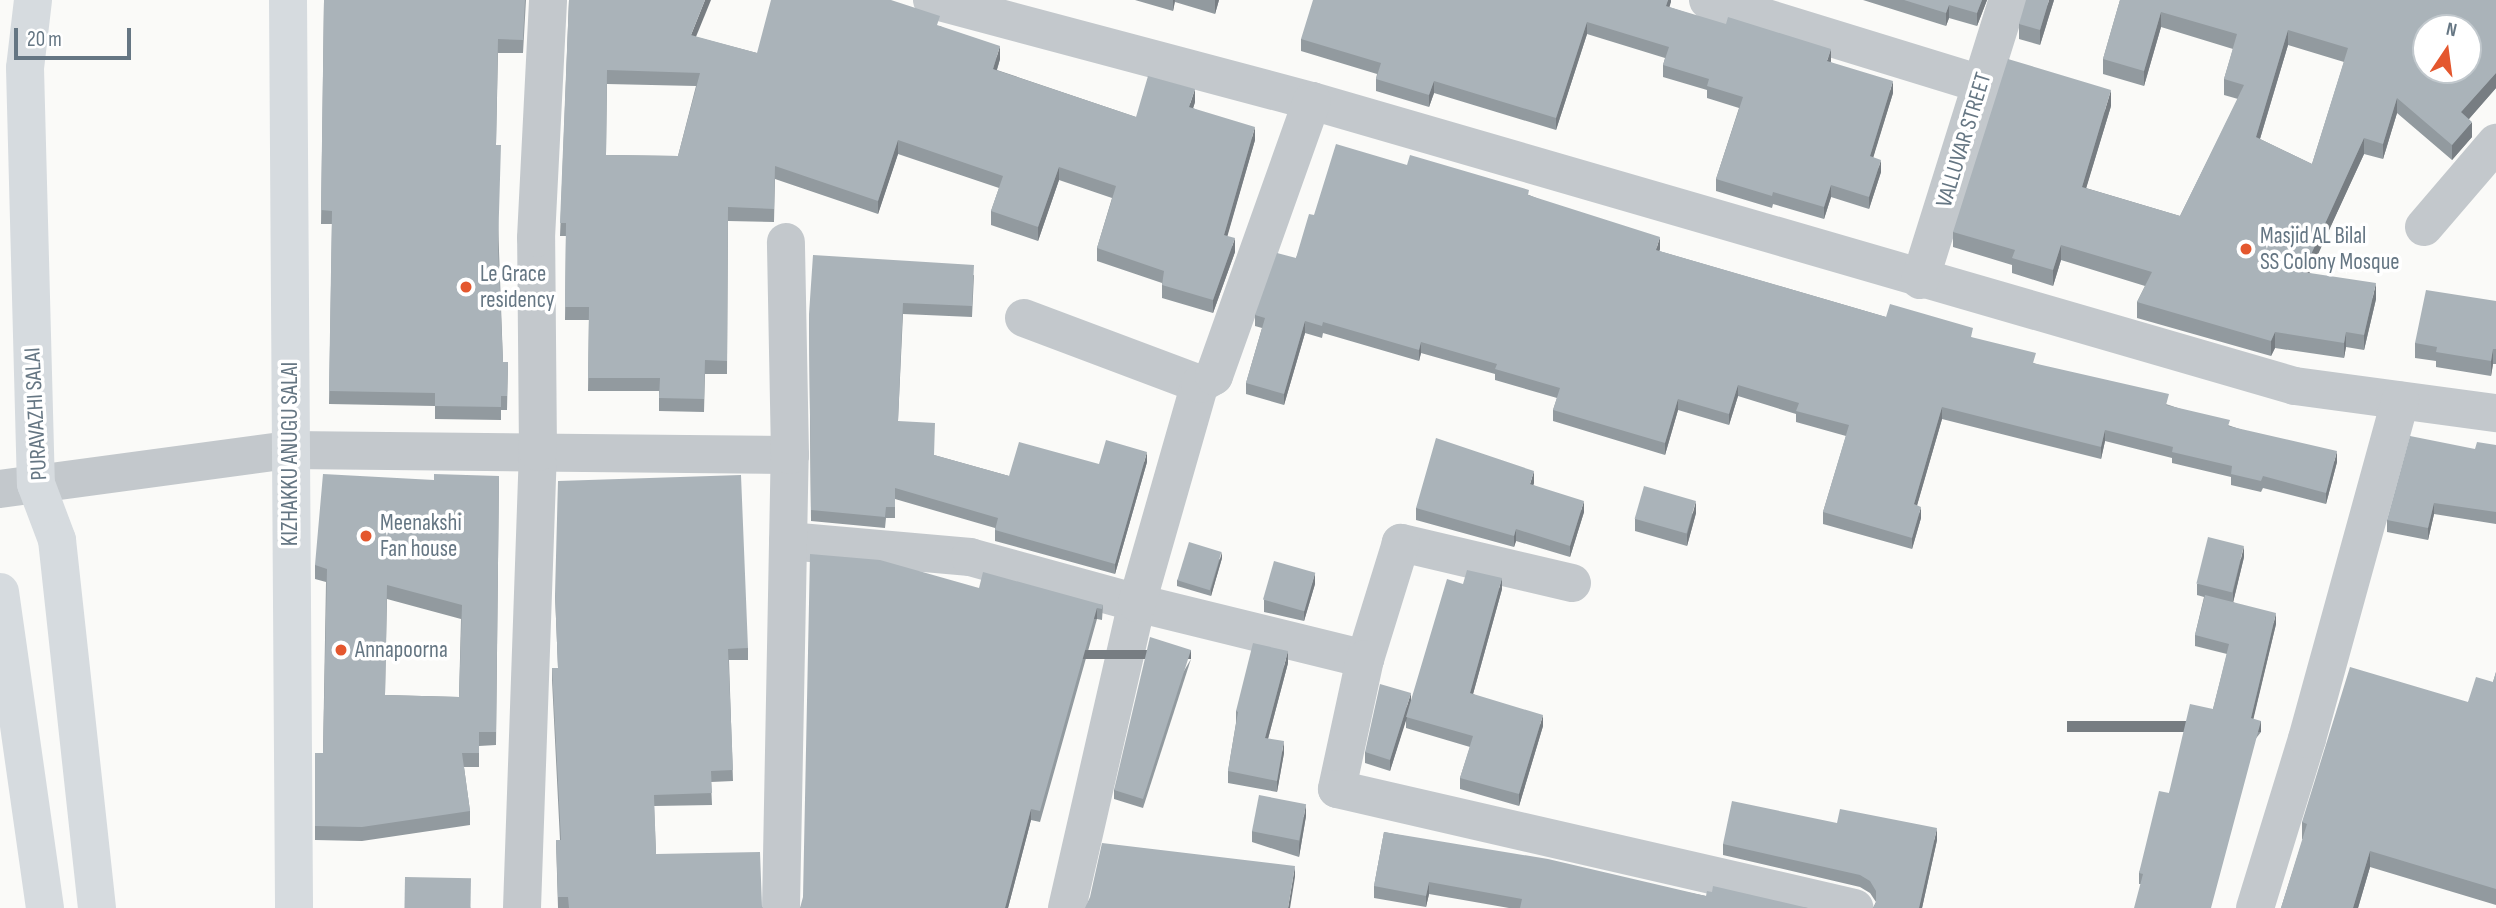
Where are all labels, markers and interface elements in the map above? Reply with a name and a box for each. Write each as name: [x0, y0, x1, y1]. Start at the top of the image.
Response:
scale bar: [18, 14, 135, 58]
north arrow: [2412, 14, 2482, 84]
text: N: [2444, 18, 2459, 42]
text: 20 m: [27, 27, 62, 52]
street label: VALLUVAR STREET: [1930, 69, 1998, 211]
place label: Masjid AL Bilal SS Colony Mosque: [2260, 222, 2399, 276]
marker: Masjid AL Bilal SS Colony Mosque: [2238, 241, 2254, 257]
place label: Le Grace residency: [480, 260, 555, 314]
marker: Le Grace residency: [458, 279, 474, 295]
street label: PURAVAZHI SALAI: [19, 347, 53, 481]
street label: KIZHAKKU ANUGU SALAI: [276, 362, 304, 546]
place label: Meenakshi Fan house: [380, 509, 462, 563]
marker: Meenakshi Fan house: [358, 528, 374, 544]
place label: Annapoorna: [355, 636, 448, 664]
marker: Annapoorna: [333, 642, 349, 658]

